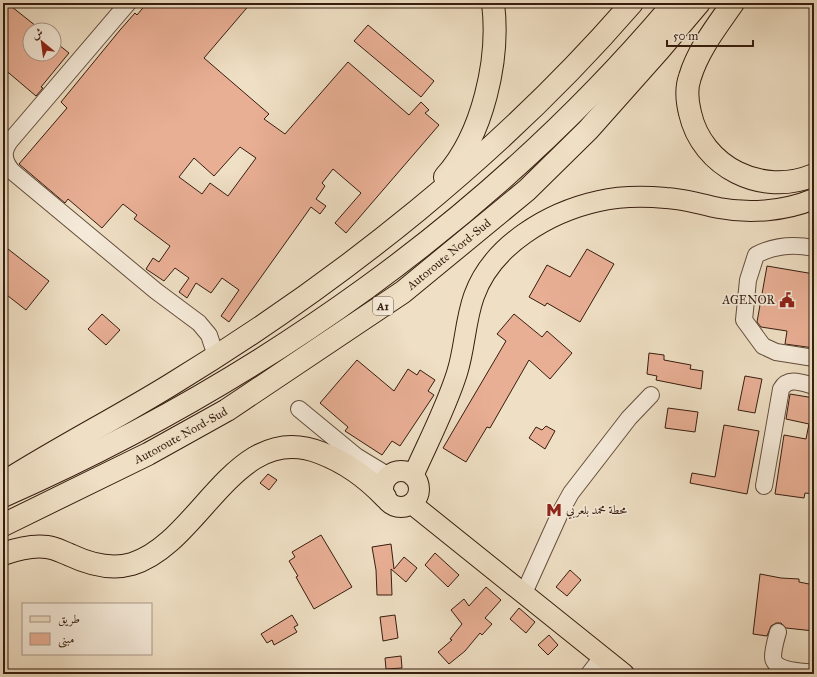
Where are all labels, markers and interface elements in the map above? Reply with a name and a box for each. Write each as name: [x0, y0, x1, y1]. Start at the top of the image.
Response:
north arrow: [22, 22, 62, 62]
scale bar: [667, 22, 753, 48]
text: ش: [29, 25, 45, 42]
text: 50 m: [673, 29, 698, 43]
street label: Autoroute Nord-Sud: [403, 216, 493, 294]
public building icon: AGENOR: [778, 291, 796, 309]
place label: AGENOR: [721, 293, 776, 307]
road number: A1: [373, 297, 393, 315]
street label: Autoroute Nord-Sud: [131, 404, 230, 467]
metro station icon: محطة محمد بلعربي: [545, 501, 563, 519]
place label: محطة محمد بلعربي: [566, 503, 628, 520]
legend: [22, 603, 152, 655]
text: طريق: [58, 612, 80, 627]
text: مبنى: [58, 632, 74, 648]

